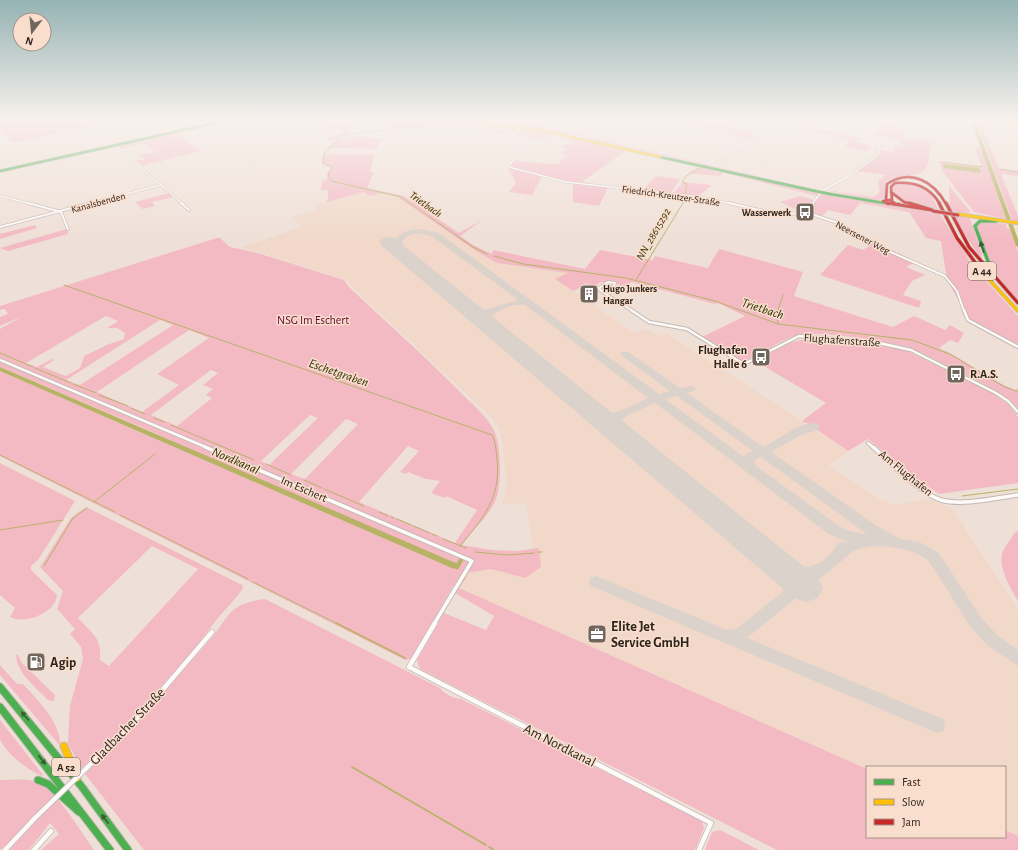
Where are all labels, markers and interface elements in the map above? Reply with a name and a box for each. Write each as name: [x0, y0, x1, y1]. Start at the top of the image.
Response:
north arrow: [12, 12, 52, 52]
text: N: [24, 35, 35, 47]
street label: Friedrich-Kreutzer-Straße: [621, 184, 721, 208]
water label: Trietbach: [408, 189, 444, 219]
street label: Kanalsbenden: [70, 191, 126, 215]
bus stop icon: Wasserwerk: [794, 201, 816, 223]
water label: NN_28615292: [634, 206, 673, 262]
place label: Wasserwerk: [742, 208, 791, 218]
street label: Neersener Weg: [834, 219, 891, 256]
one-way arrow: [978, 241, 984, 253]
road number: A 44: [968, 262, 996, 280]
building icon: Hugo Junkers Hangar: [578, 283, 600, 305]
place label: Hugo Junkers Hangar: [603, 284, 657, 306]
water label: Trietbach: [740, 297, 785, 322]
park label: NSG Im Eschert: [277, 314, 349, 326]
street label: Flughafenstraße: [803, 331, 881, 349]
place label: Flughafen Halle 6: [698, 344, 747, 370]
bus stop icon: Flughafen Halle 6: [750, 346, 772, 368]
water label: Eschetgraben: [307, 357, 370, 390]
bus stop icon: R.A.S.: [945, 363, 967, 385]
place label: R.A.S.: [970, 368, 998, 380]
water label: Nordkanal: [210, 446, 261, 477]
street label: Am Flughafen: [877, 448, 935, 498]
street label: Im Eschert: [279, 474, 329, 504]
place label: Elite Jet Service GmbH: [611, 620, 689, 650]
office icon: Elite Jet Service GmbH: [586, 623, 608, 645]
fuel station icon: Agip: [25, 651, 47, 673]
place label: Agip: [50, 656, 76, 670]
street label: Gladbacher Straße: [88, 685, 168, 768]
one-way arrow: [21, 711, 30, 721]
street label: Am Nordkanal: [521, 722, 598, 770]
one-way arrow: [37, 754, 46, 765]
road number: A 52: [52, 758, 80, 776]
legend: [866, 766, 1006, 838]
text: Fast: [902, 776, 921, 788]
text: Slow: [902, 796, 924, 808]
one-way arrow: [101, 813, 109, 824]
text: Jam: [902, 816, 921, 828]

